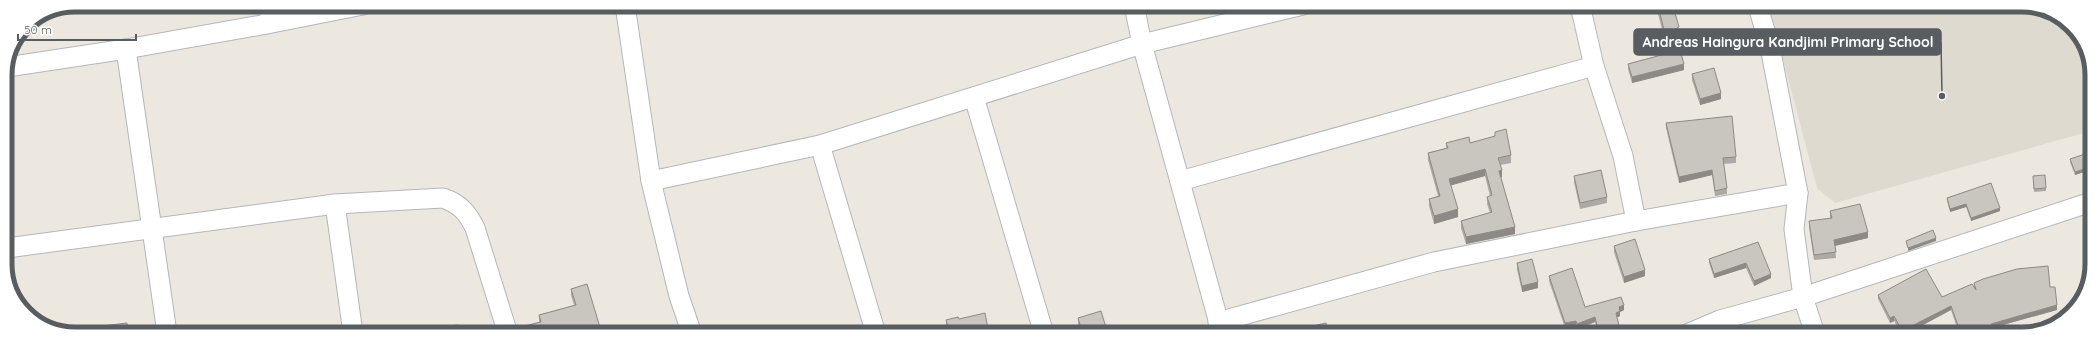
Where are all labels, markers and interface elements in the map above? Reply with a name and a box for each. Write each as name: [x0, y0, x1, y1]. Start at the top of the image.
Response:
scale bar: [18, 16, 136, 42]
text: 50 m: [24, 22, 52, 37]
callout: Andreas Haingura Kandjimi Primary School: [1634, 29, 1941, 55]
text: Andreas Haingura Kandjimi Primary School: [1642, 33, 1934, 51]

